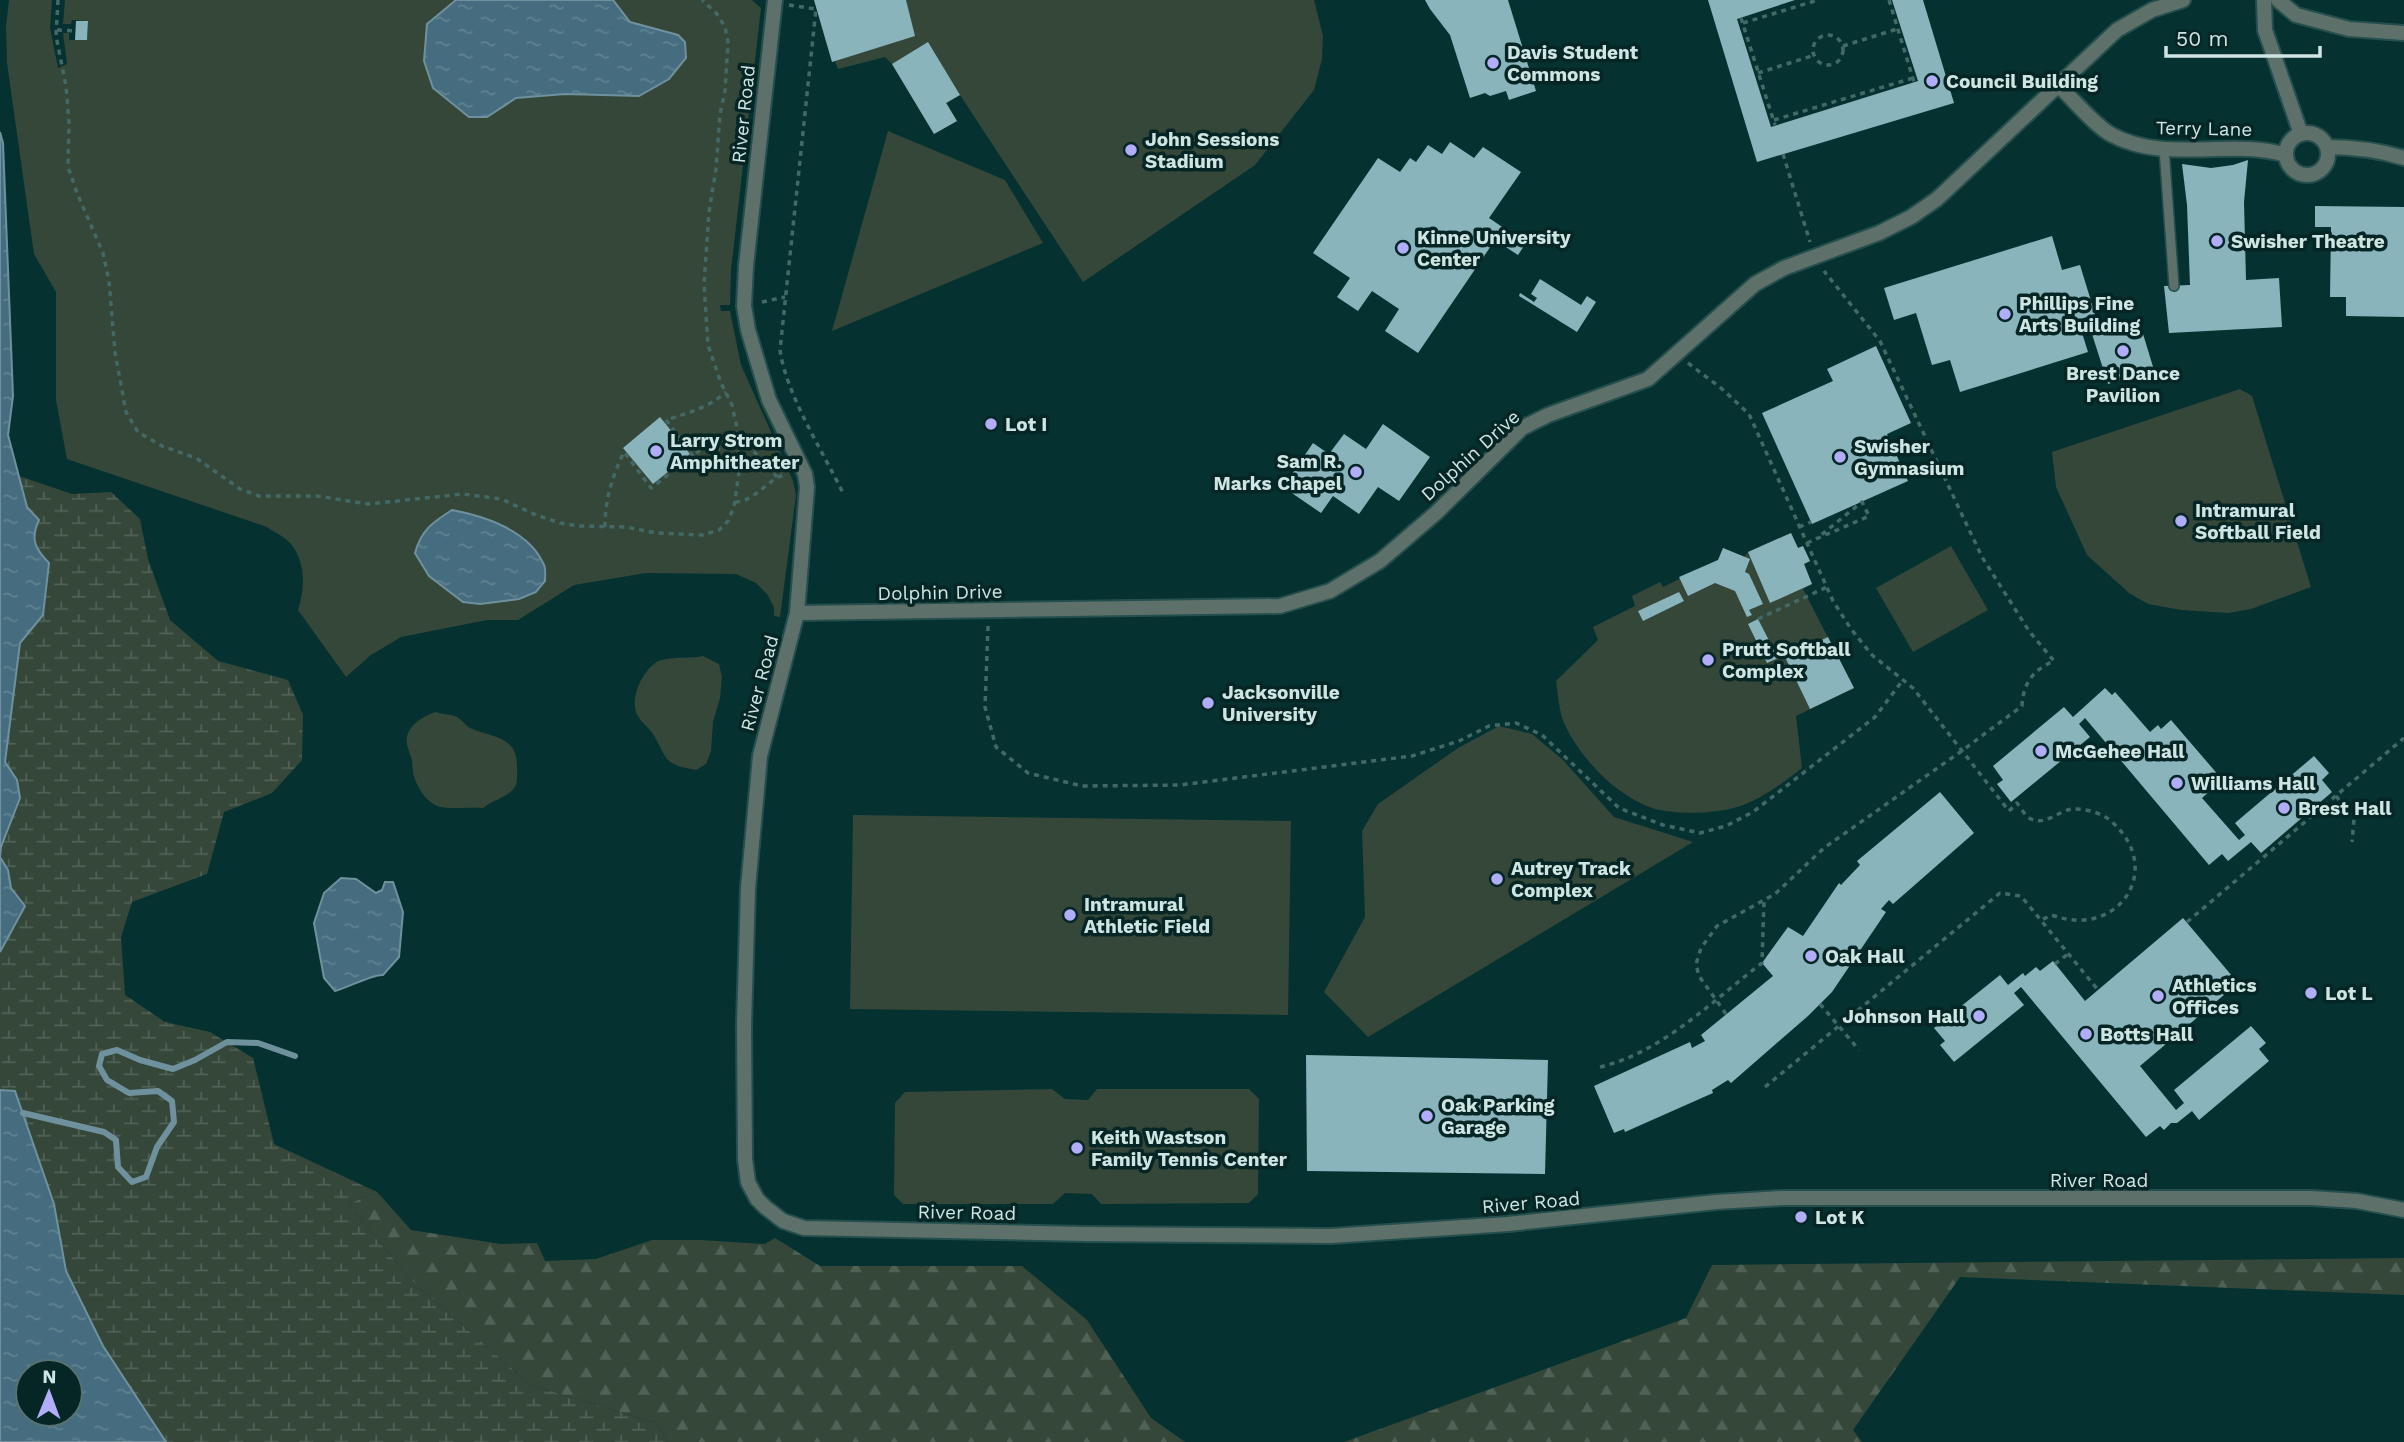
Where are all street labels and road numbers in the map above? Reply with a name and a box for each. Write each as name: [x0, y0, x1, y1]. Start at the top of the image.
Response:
street label: River Road: [727, 64, 760, 164]
street label: Terry Lane: [2156, 116, 2252, 141]
street label: Dolphin Drive: [1416, 405, 1525, 506]
street label: Dolphin Drive: [877, 580, 1003, 605]
street label: River Road: [736, 633, 783, 734]
street label: River Road: [2050, 1169, 2148, 1192]
street label: River Road: [1481, 1187, 1581, 1218]
street label: River Road: [917, 1200, 1016, 1225]

